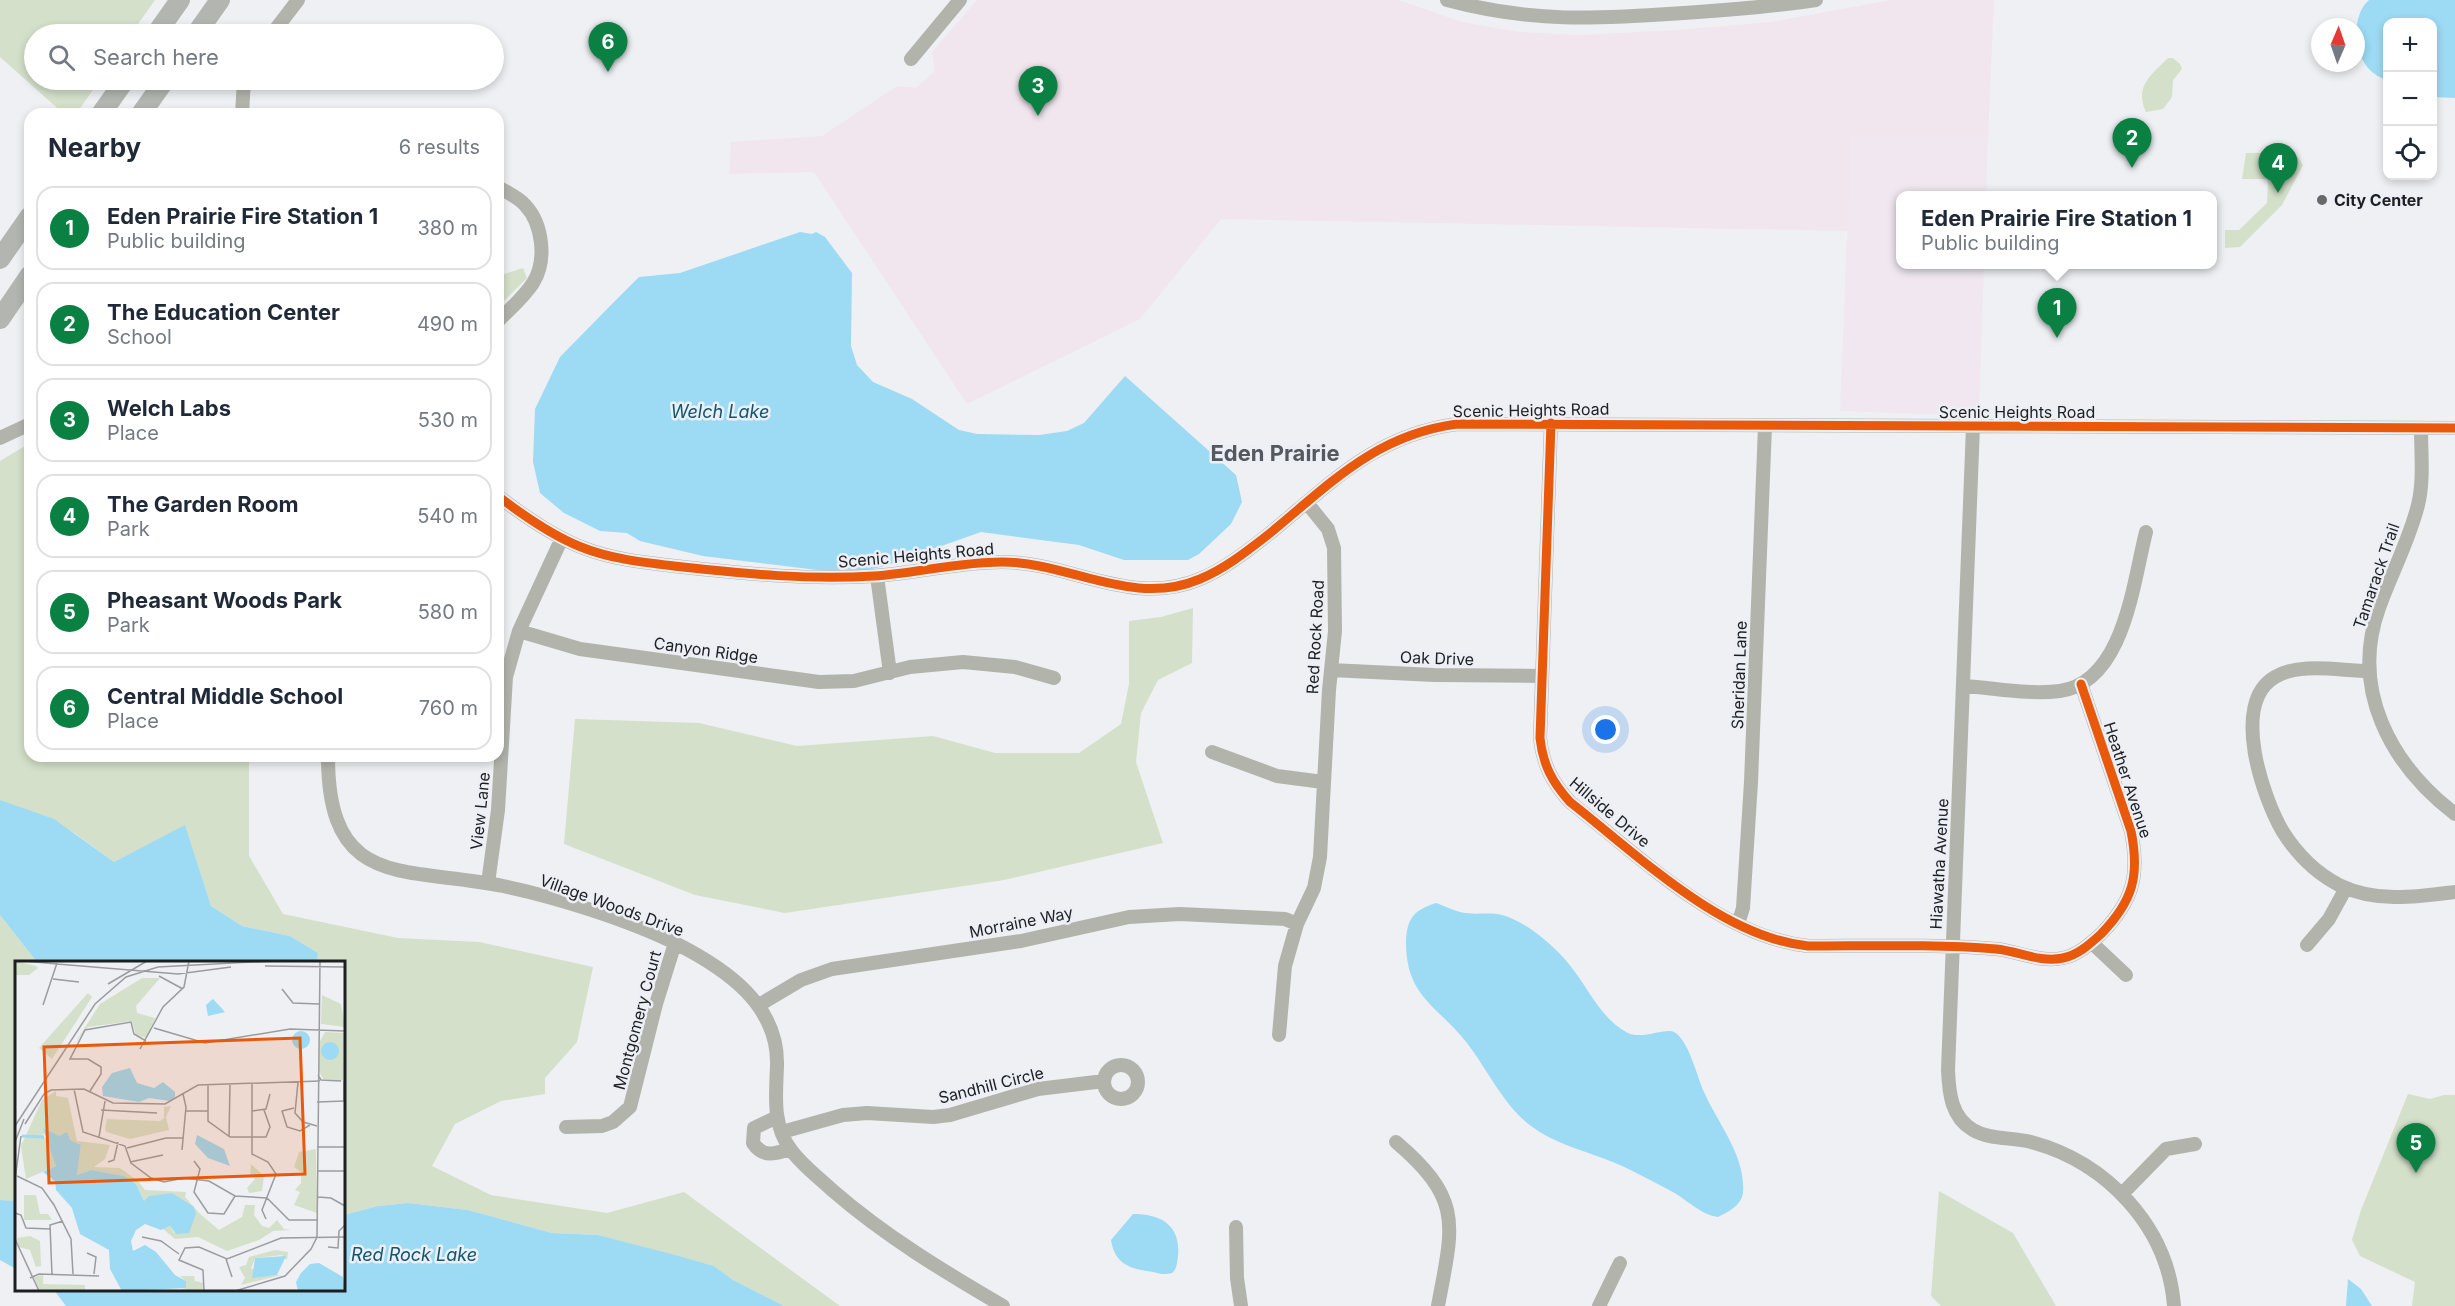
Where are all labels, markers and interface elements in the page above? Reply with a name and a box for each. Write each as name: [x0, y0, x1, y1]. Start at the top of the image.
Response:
north arrow: [2311, 18, 2365, 72]
map controls: [2383, 18, 2437, 180]
button: +: [2383, 18, 2437, 72]
pin: 6: [588, 22, 628, 72]
search box: [24, 24, 504, 90]
icon: search: [45, 41, 78, 74]
text: Search here: [93, 44, 219, 70]
pin: 3: [1018, 66, 1058, 116]
button: −: [2383, 72, 2437, 126]
pin: 2: [2112, 118, 2152, 168]
button: locate: [2383, 126, 2437, 180]
text: Nearby: [48, 132, 141, 163]
text: 6 results: [399, 135, 480, 159]
pin: 4: [2258, 144, 2298, 193]
place label: City Center: [2334, 190, 2423, 210]
popup: [1896, 191, 2217, 269]
marker: City Center: [2315, 193, 2329, 207]
text: Eden Prairie Fire Station 1: [107, 203, 378, 229]
text: Eden Prairie Fire Station 1: [1921, 205, 2192, 231]
text: 1: [65, 216, 74, 240]
text: 380 m: [418, 216, 478, 240]
text: Public building: [107, 229, 246, 253]
text: Public building: [1921, 231, 2059, 255]
pin: 1: [2038, 288, 2076, 338]
text: The Education Center: [107, 299, 340, 325]
text: 2: [63, 312, 76, 336]
text: 490 m: [417, 312, 478, 336]
text: School: [107, 325, 172, 349]
text: Welch Labs: [107, 395, 231, 421]
street label: Scenic Heights Road: [1452, 399, 1610, 421]
water label: Welch Lake: [671, 401, 769, 422]
street label: Scenic Heights Road: [1939, 402, 2095, 422]
text: 3: [63, 408, 76, 432]
text: 530 m: [418, 408, 478, 432]
text: Place: [107, 421, 159, 445]
district label: Eden Prairie: [1210, 440, 1340, 466]
text: The Garden Room: [107, 491, 299, 517]
text: 4: [63, 504, 76, 528]
text: 540 m: [417, 504, 478, 528]
text: Park: [107, 517, 150, 541]
street label: Tamarack Trail: [2349, 520, 2403, 632]
street label: Scenic Heights Road: [837, 538, 995, 572]
street label: Red Rock Road: [1302, 579, 1328, 695]
text: Pheasant Woods Park: [107, 587, 342, 613]
text: 5: [63, 600, 76, 624]
text: 580 m: [418, 600, 478, 624]
text: Park: [107, 613, 150, 637]
street label: Sheridan Lane: [1727, 620, 1751, 730]
street label: Canyon Ridge: [653, 633, 759, 667]
street label: Oak Drive: [1400, 647, 1474, 669]
text: Central Middle School: [107, 683, 343, 709]
text: 6: [63, 696, 76, 720]
text: 760 m: [419, 696, 478, 720]
text: Place: [107, 709, 159, 733]
your location: [1591, 715, 1620, 744]
street label: Heather Avenue: [2100, 719, 2156, 841]
street label: View Lane: [466, 771, 494, 851]
street label: Hillside Drive: [1566, 772, 1654, 852]
street label: Hiawatha Avenue: [1926, 798, 1952, 930]
street label: Village Woods Drive: [537, 870, 687, 940]
street label: Morraine Way: [967, 902, 1075, 942]
street label: Montgomery Court: [609, 948, 665, 1092]
inset map: [15, 961, 345, 1291]
street label: Sandhill Circle: [936, 1062, 1046, 1108]
pin: 5: [2396, 1124, 2436, 1173]
water label: Red Rock Lake: [351, 1244, 477, 1265]

